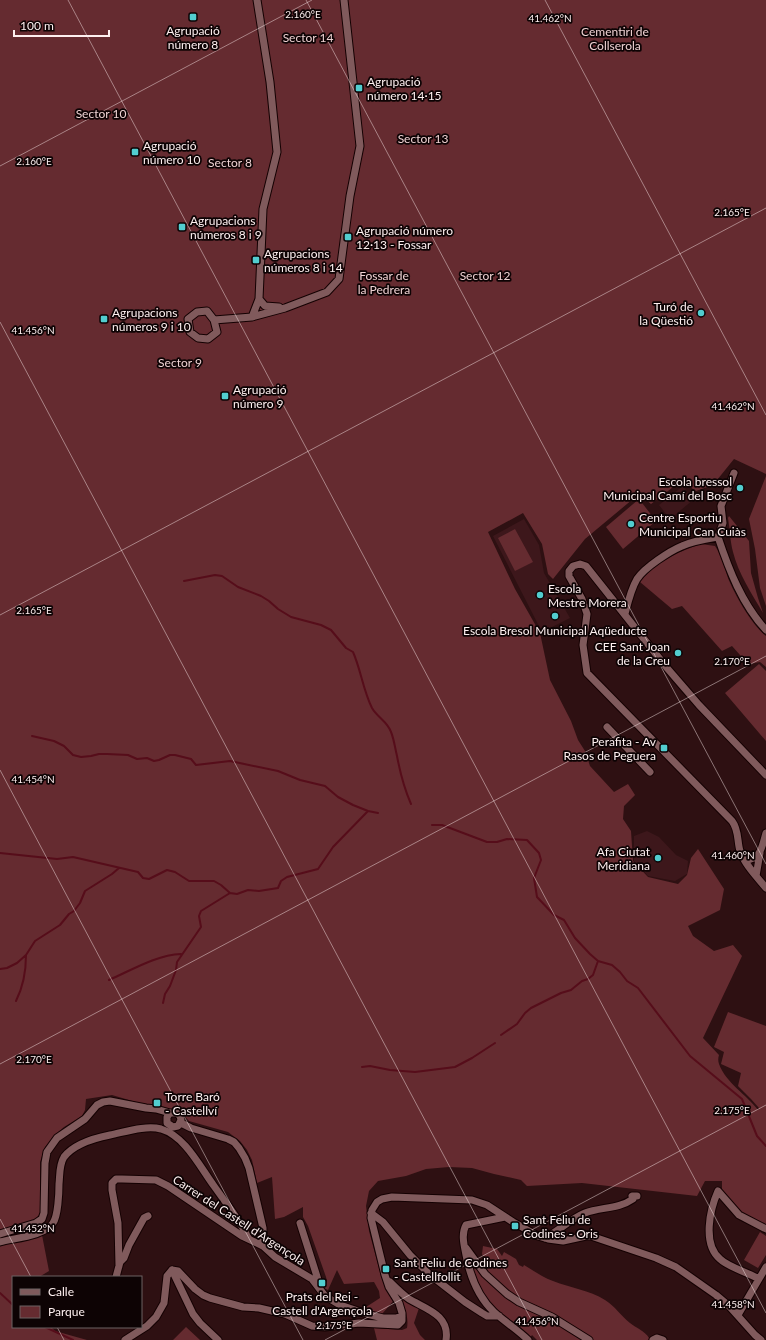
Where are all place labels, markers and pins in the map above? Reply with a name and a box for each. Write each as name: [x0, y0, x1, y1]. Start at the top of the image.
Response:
marker: Agrupació número 8: [188, 12, 198, 22]
place label: Agrupació número 8: [166, 23, 220, 52]
place label: Agrupació número 14·15: [367, 74, 442, 103]
marker: Agrupació número 14·15: [354, 83, 364, 93]
place label: Agrupació número 10: [143, 138, 201, 167]
marker: Agrupació número 10: [130, 147, 140, 157]
place label: Agrupacions números 8 i 9: [190, 213, 262, 242]
marker: Agrupacions números 8 i 9: [177, 222, 187, 232]
place label: Agrupació número 12·13 - Fossar: [356, 223, 453, 252]
marker: Agrupació número 12·13 - Fossar: [343, 232, 353, 242]
place label: Agrupacions números 8 i 14: [264, 246, 343, 275]
marker: Agrupacions números 8 i 14: [251, 255, 261, 265]
place label: Turó de la Qüestió: [639, 299, 693, 328]
place label: Agrupacions números 9 i 10: [112, 305, 191, 334]
marker: Turó de la Qüestió: [696, 308, 706, 318]
marker: Agrupacions números 9 i 10: [99, 314, 109, 324]
place label: Agrupació número 9: [233, 382, 287, 411]
marker: Agrupació número 9: [220, 391, 230, 401]
place label: Escola bressol Municipal Camí del Bosc: [603, 474, 732, 503]
marker: Escola bressol Municipal Camí del Bosc: [735, 483, 745, 493]
place label: Centre Esportiu Municipal Can Cuiàs: [639, 510, 746, 539]
marker: Centre Esportiu Municipal Can Cuiàs: [626, 519, 636, 529]
place label: Escola Mestre Morera: [548, 581, 627, 610]
marker: Escola Mestre Morera: [535, 590, 545, 600]
marker: Escola Bresol Municipal Aqüeducte: [550, 611, 560, 621]
place label: Escola Bresol Municipal Aqüeducte: [463, 623, 647, 638]
place label: CEE Sant Joan de la Creu: [595, 639, 670, 668]
marker: CEE Sant Joan de la Creu: [673, 648, 683, 658]
place label: Perafita - Av Rasos de Peguera: [563, 734, 657, 763]
marker: Perafita - Av Rasos de Peguera: [659, 743, 669, 753]
place label: Afa Ciutat Meridiana: [597, 844, 651, 873]
marker: Afa Ciutat Meridiana: [653, 853, 663, 863]
place label: Torre Baró - Castellví: [165, 1089, 220, 1118]
marker: Torre Baró - Castellví: [152, 1098, 162, 1108]
place label: Sant Feliu de Codines - Oris: [523, 1212, 598, 1241]
marker: Sant Feliu de Codines - Oris: [510, 1221, 520, 1231]
place label: Sant Feliu de Codines - Castellfollit: [394, 1255, 507, 1284]
marker: Sant Feliu de Codines - Castellfollit: [381, 1264, 391, 1274]
marker: Prats del Rei - Castell d'Argençola: [317, 1278, 327, 1288]
place label: Prats del Rei - Castell d'Argençola: [272, 1289, 372, 1318]

